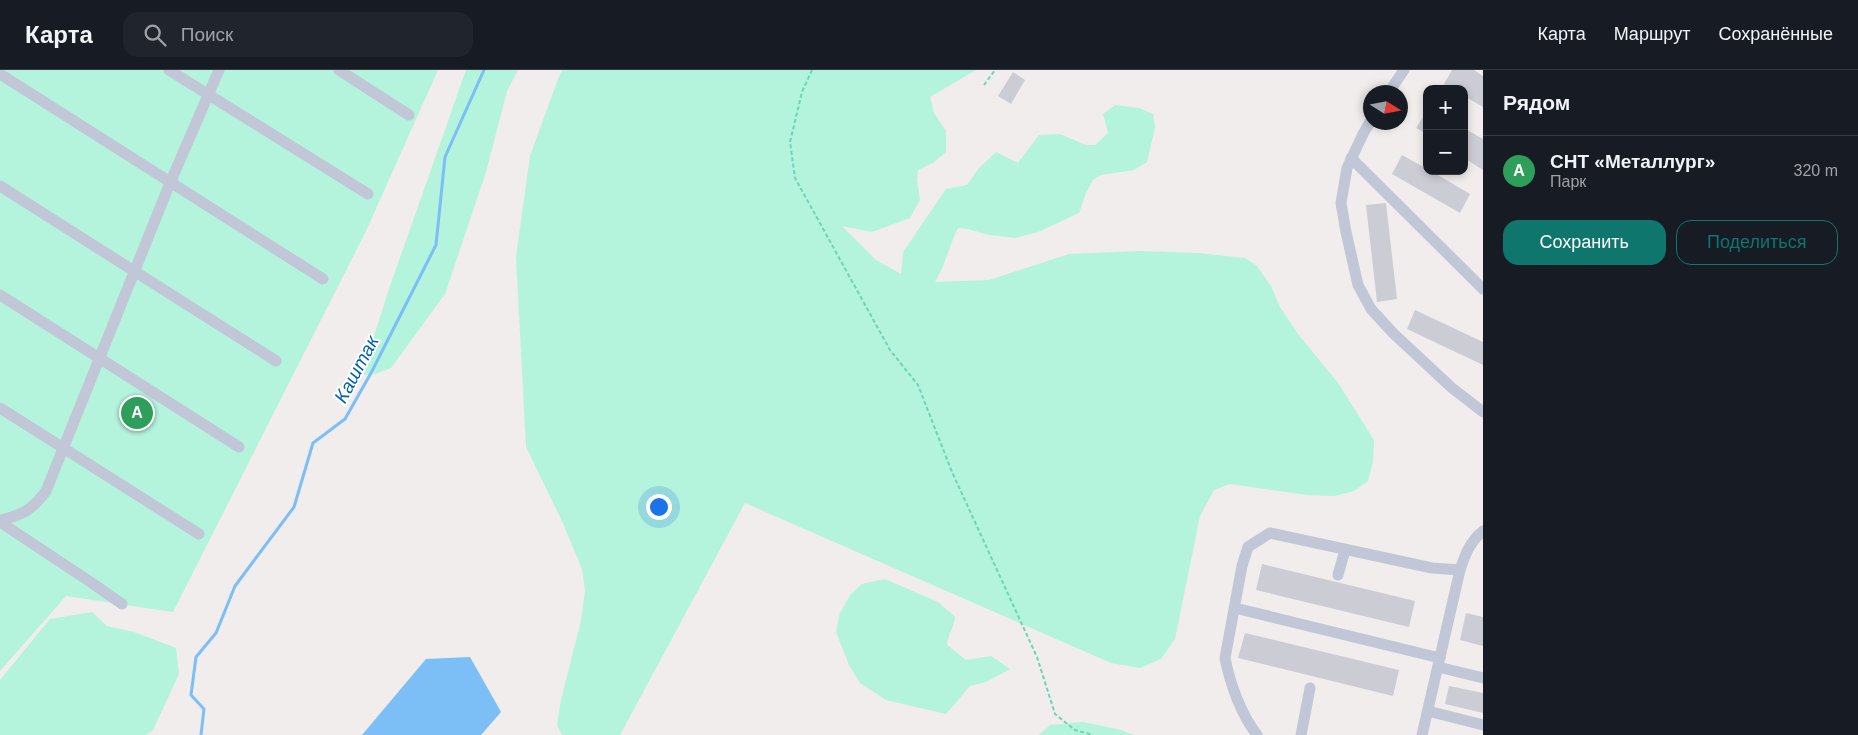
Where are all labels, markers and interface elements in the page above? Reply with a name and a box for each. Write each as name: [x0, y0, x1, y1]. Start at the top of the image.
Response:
search box: [123, 12, 473, 57]
text: Карта: [25, 21, 93, 48]
icon: search: [141, 21, 169, 49]
text: Поиск: [181, 24, 233, 45]
text: Карта: [1538, 24, 1586, 44]
text: Маршрут: [1614, 24, 1690, 44]
text: Сохранённые: [1718, 24, 1833, 44]
north arrow: [1363, 85, 1408, 130]
map controls: [1423, 85, 1468, 175]
button: +: [1423, 85, 1468, 130]
text: Рядом: [1503, 91, 1570, 114]
button: −: [1423, 130, 1468, 175]
text: СНТ «Металлург»: [1550, 151, 1715, 172]
text: A: [1513, 162, 1525, 179]
text: 320 m: [1794, 162, 1838, 179]
text: Парк: [1550, 173, 1586, 190]
button: Сохранить: [1503, 220, 1666, 265]
button: Поделиться: [1676, 220, 1838, 265]
water label: Каштак: [330, 331, 383, 406]
pin: A: [121, 394, 153, 432]
your location: [646, 494, 672, 520]

